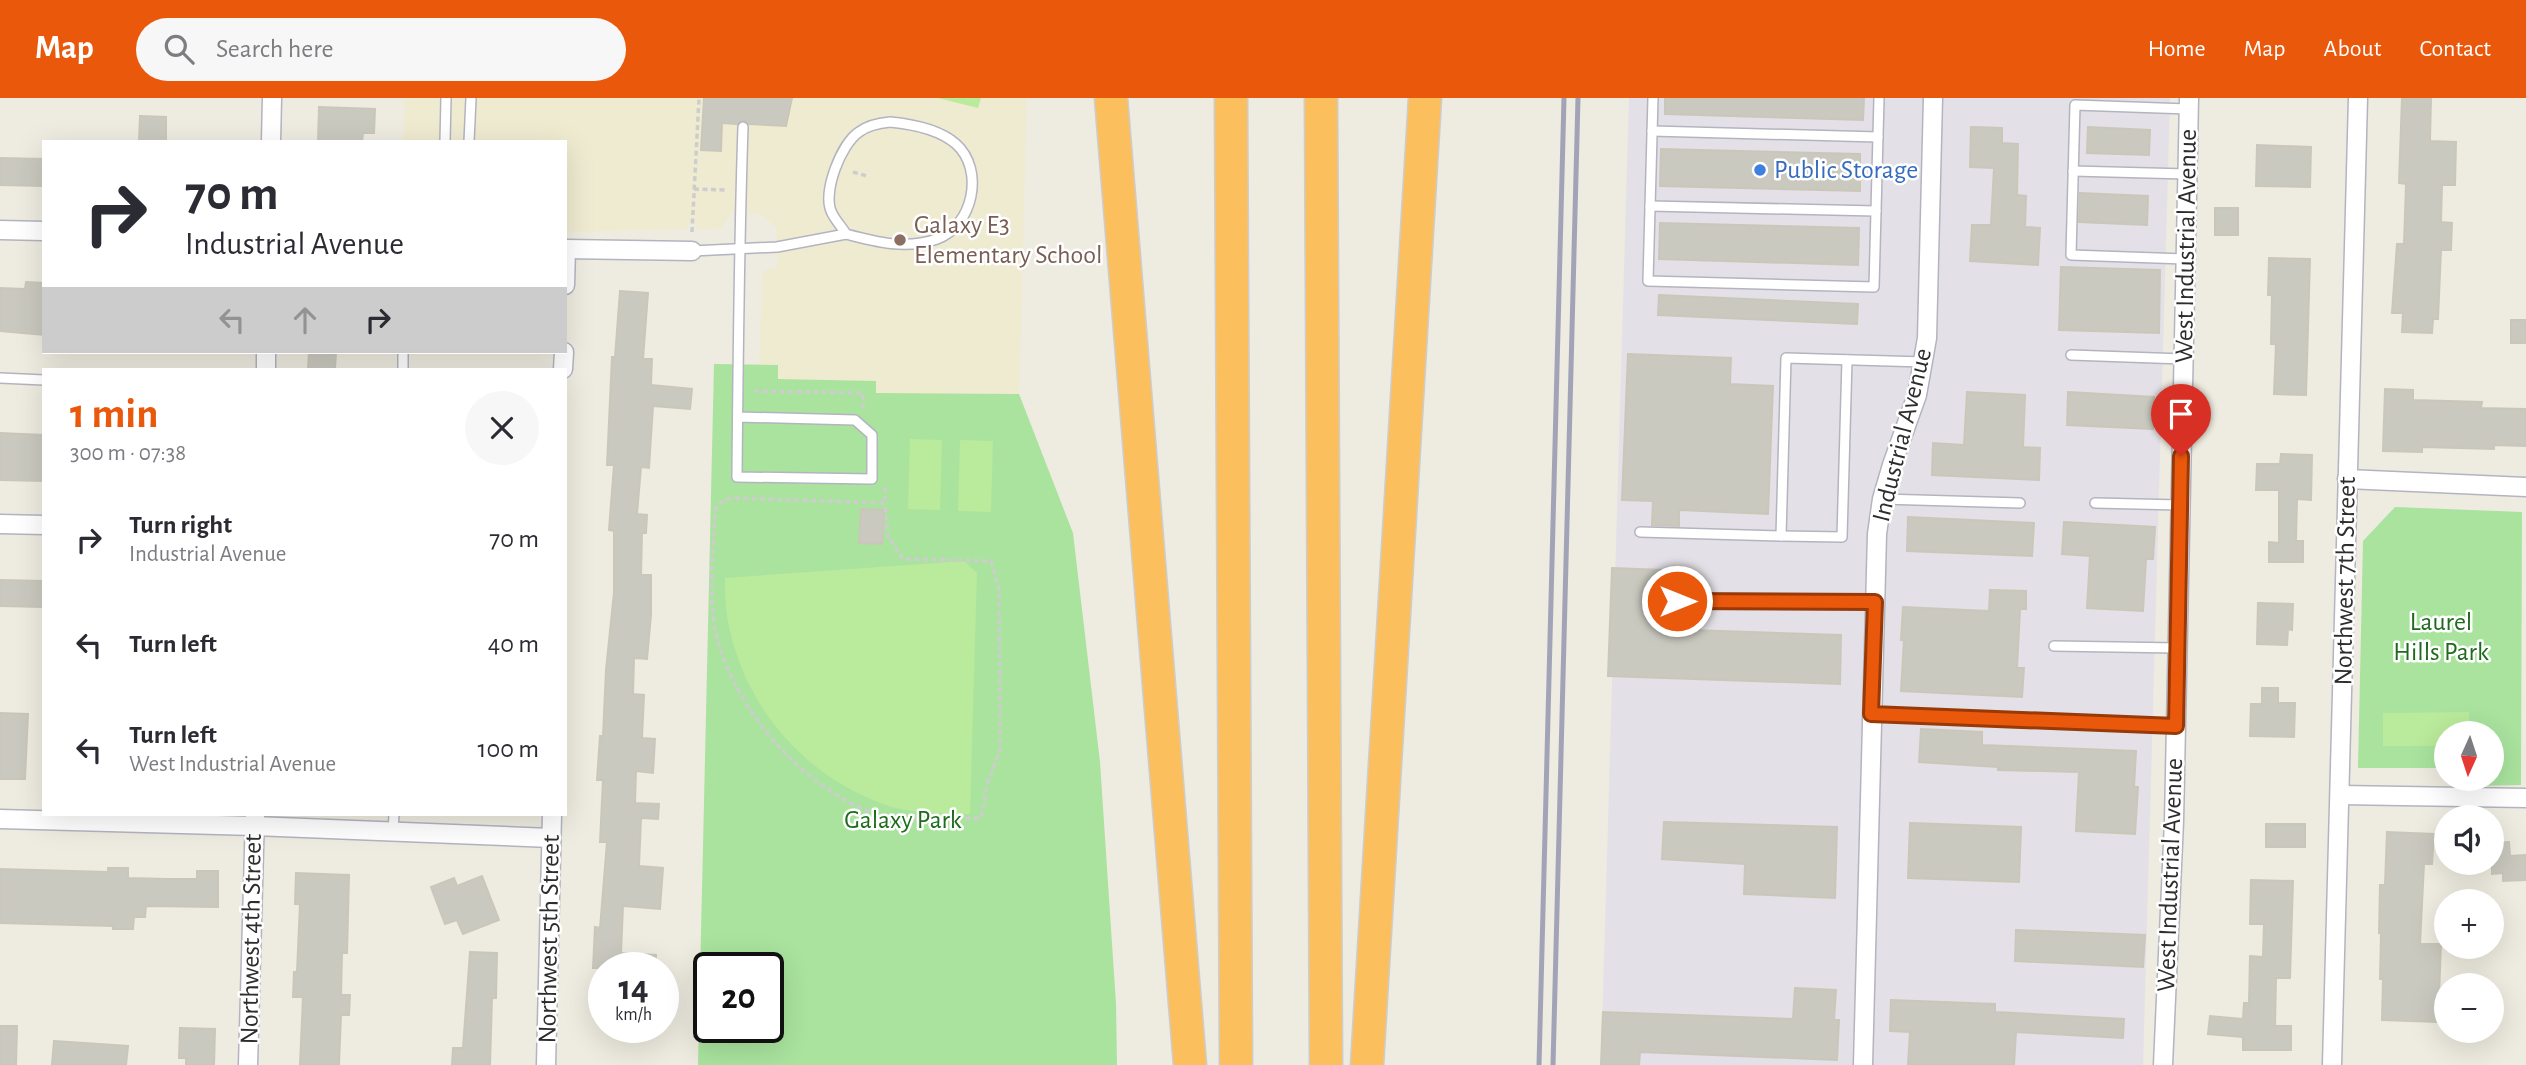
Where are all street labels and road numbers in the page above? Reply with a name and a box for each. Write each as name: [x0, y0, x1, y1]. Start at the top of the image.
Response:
street label: West Industrial Avenue: [2171, 129, 2201, 363]
street label: Industrial Avenue: [1868, 346, 1936, 524]
street label: Northwest 7th Street: [2330, 476, 2360, 686]
street label: West Industrial Avenue: [2153, 758, 2187, 992]
street label: Northwest 4th Street: [236, 833, 266, 1045]
street label: Northwest 5th Street: [534, 834, 564, 1044]

